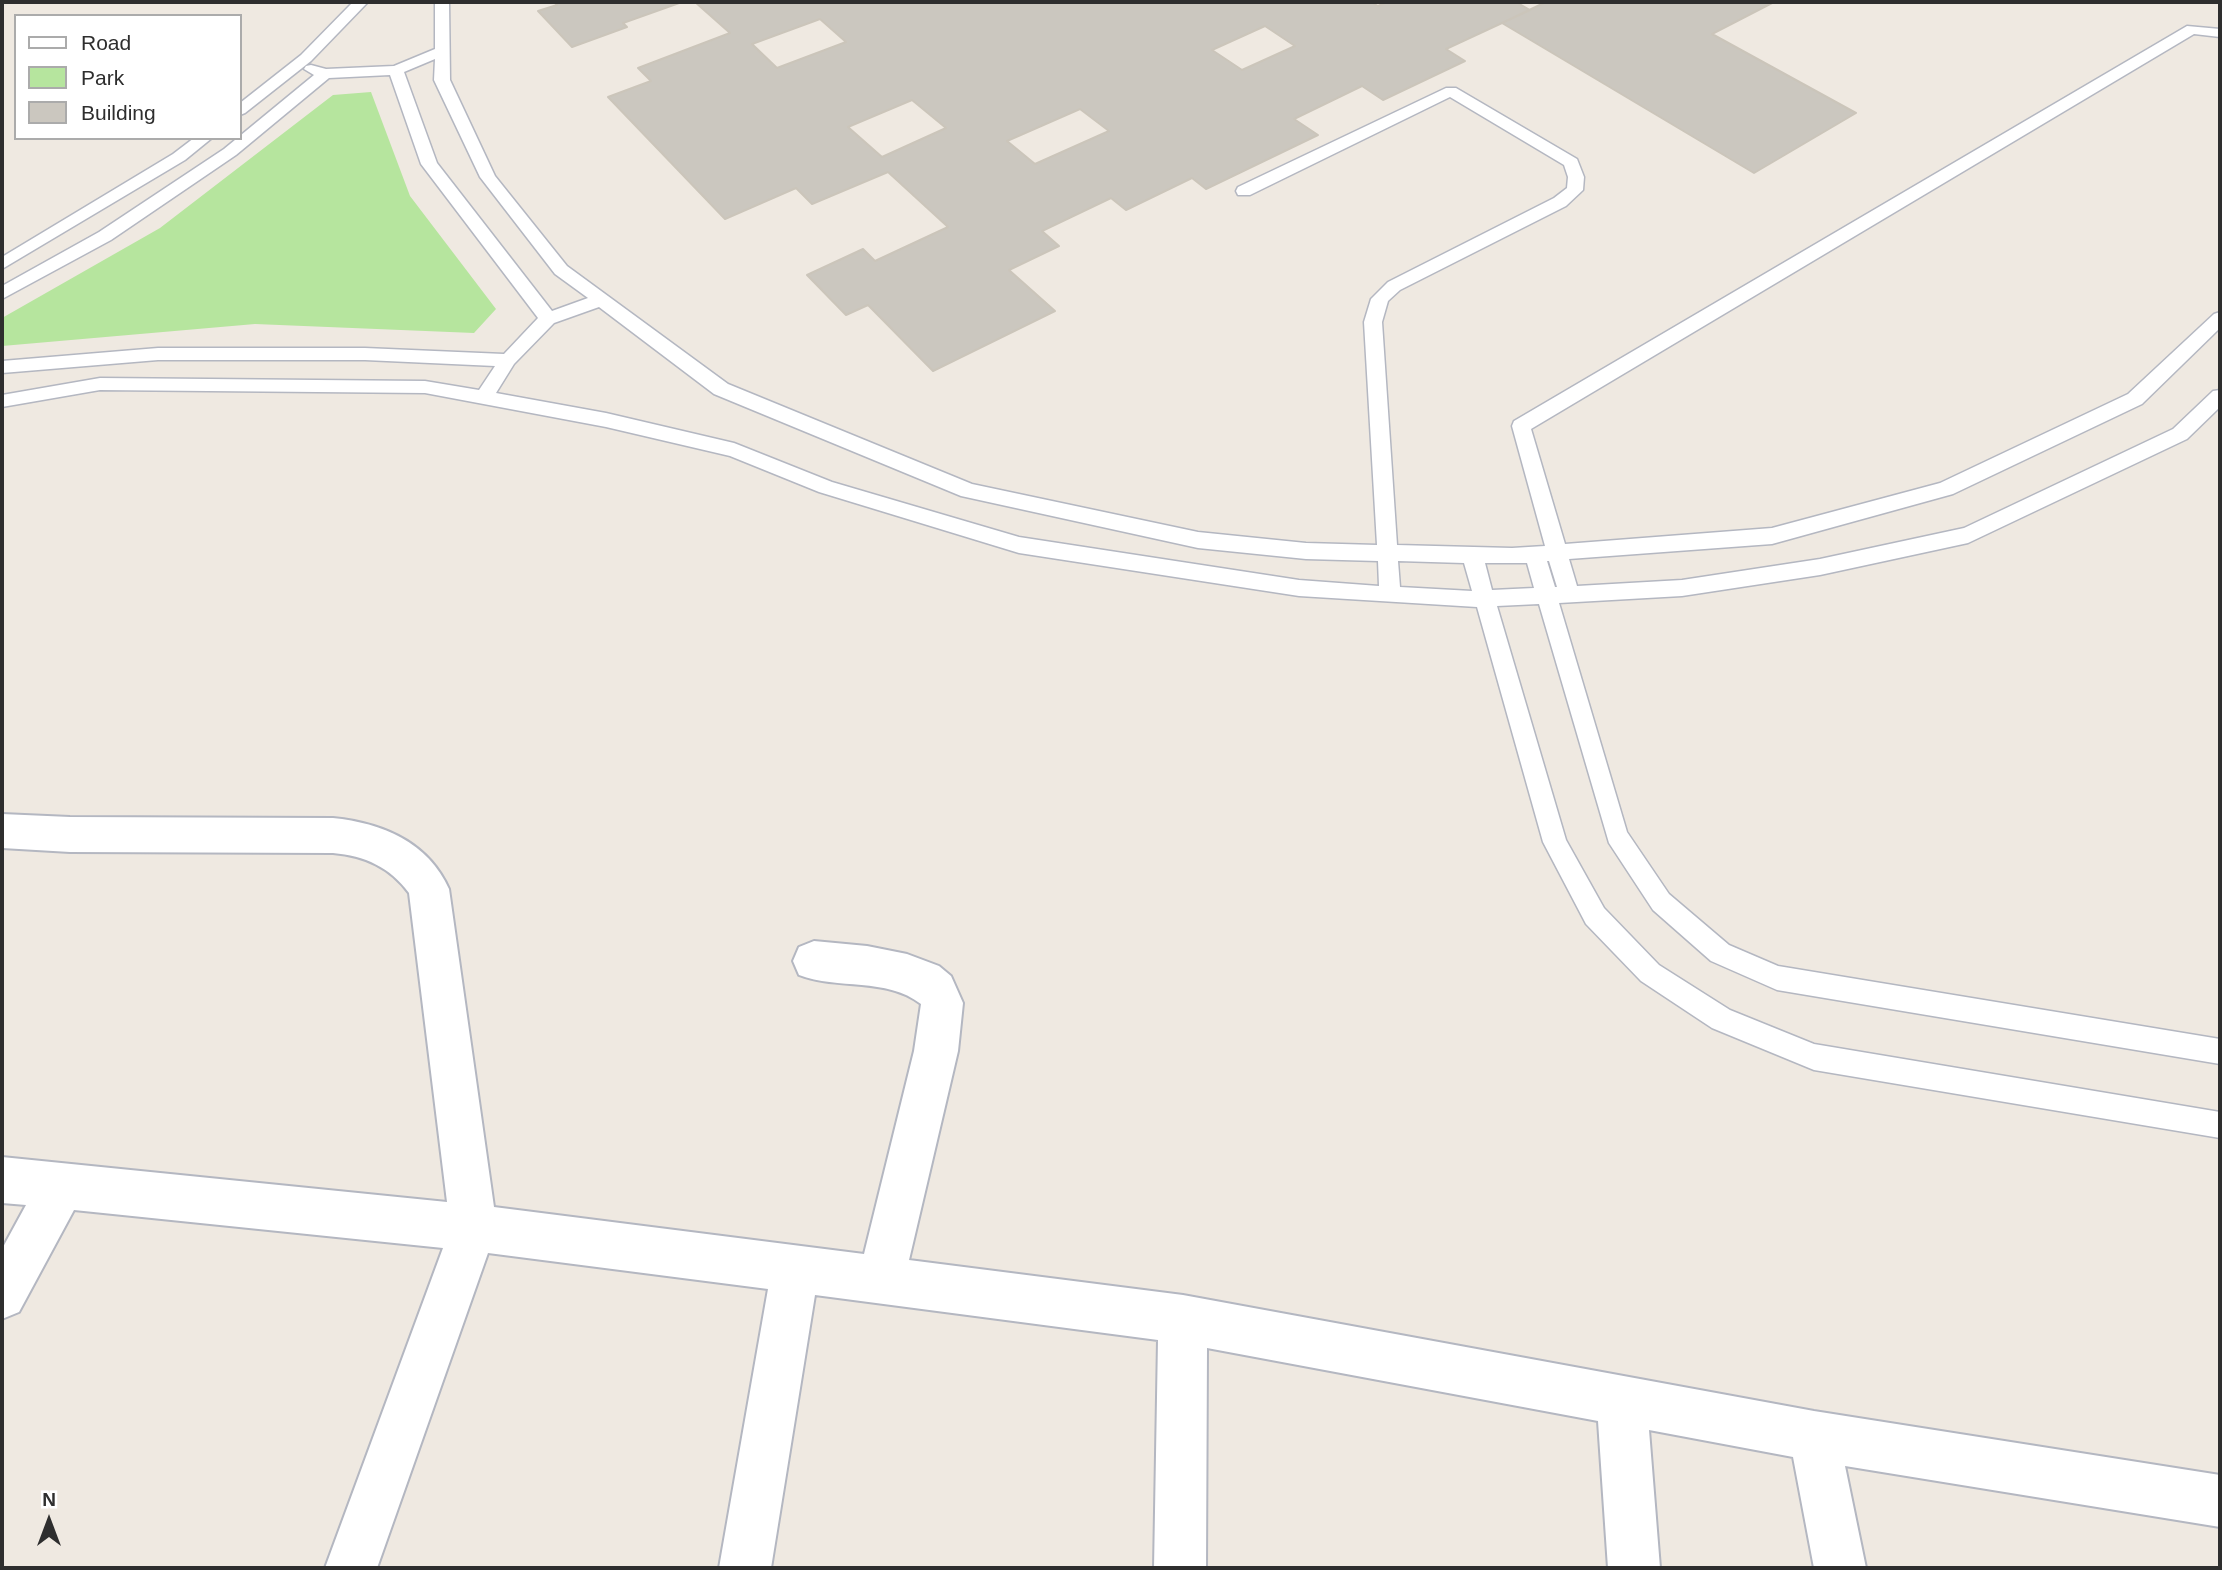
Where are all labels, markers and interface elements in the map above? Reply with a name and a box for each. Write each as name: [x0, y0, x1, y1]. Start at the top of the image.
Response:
legend: [14, 14, 242, 140]
text: Road: [81, 31, 131, 54]
text: Park: [81, 66, 124, 89]
text: Building: [81, 101, 156, 124]
north arrow: [14, 1486, 84, 1556]
text: N: [42, 1489, 56, 1510]

